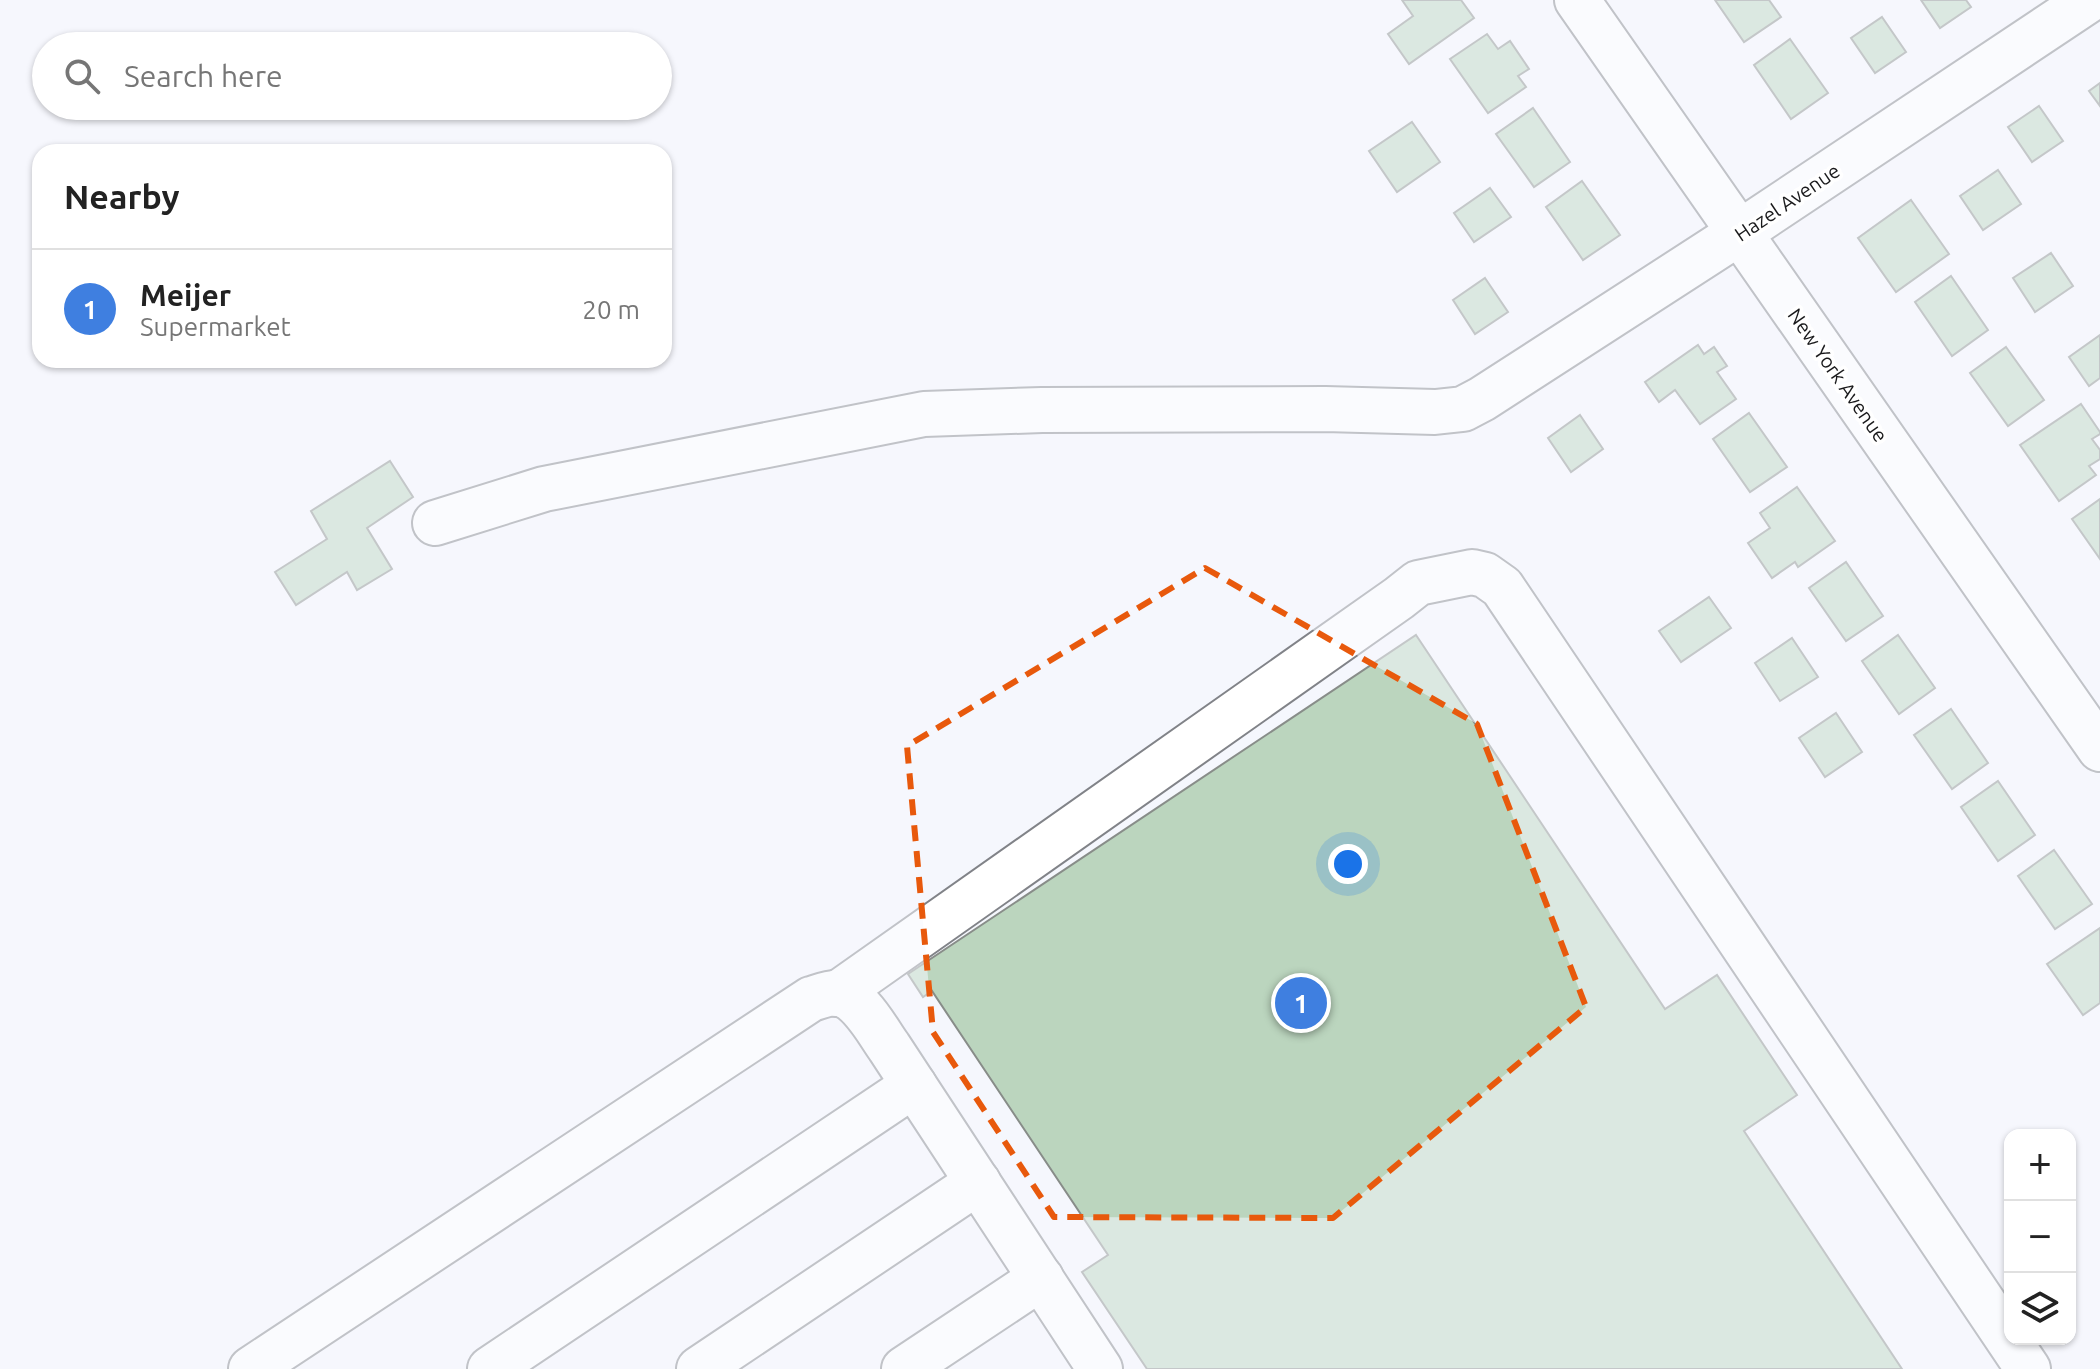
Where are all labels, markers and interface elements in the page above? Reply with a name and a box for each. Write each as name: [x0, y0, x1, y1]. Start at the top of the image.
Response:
search box: [32, 32, 672, 120]
icon: search: [60, 54, 104, 98]
text: Search here: [124, 59, 283, 93]
street label: Hazel Avenue: [1730, 158, 1844, 246]
text: Nearby: [64, 177, 179, 215]
text: Meijer: [140, 278, 231, 312]
text: 1: [83, 295, 97, 324]
text: 20 m: [582, 295, 640, 324]
street label: New York Avenue: [1783, 304, 1893, 446]
text: Supermarket: [140, 312, 291, 341]
your location: [1328, 844, 1368, 884]
pin: 1: [1275, 973, 1327, 1033]
map controls: [2004, 1129, 2076, 1345]
button: +: [2004, 1129, 2076, 1201]
button: −: [2004, 1201, 2076, 1273]
button: layers: [2004, 1273, 2076, 1345]

